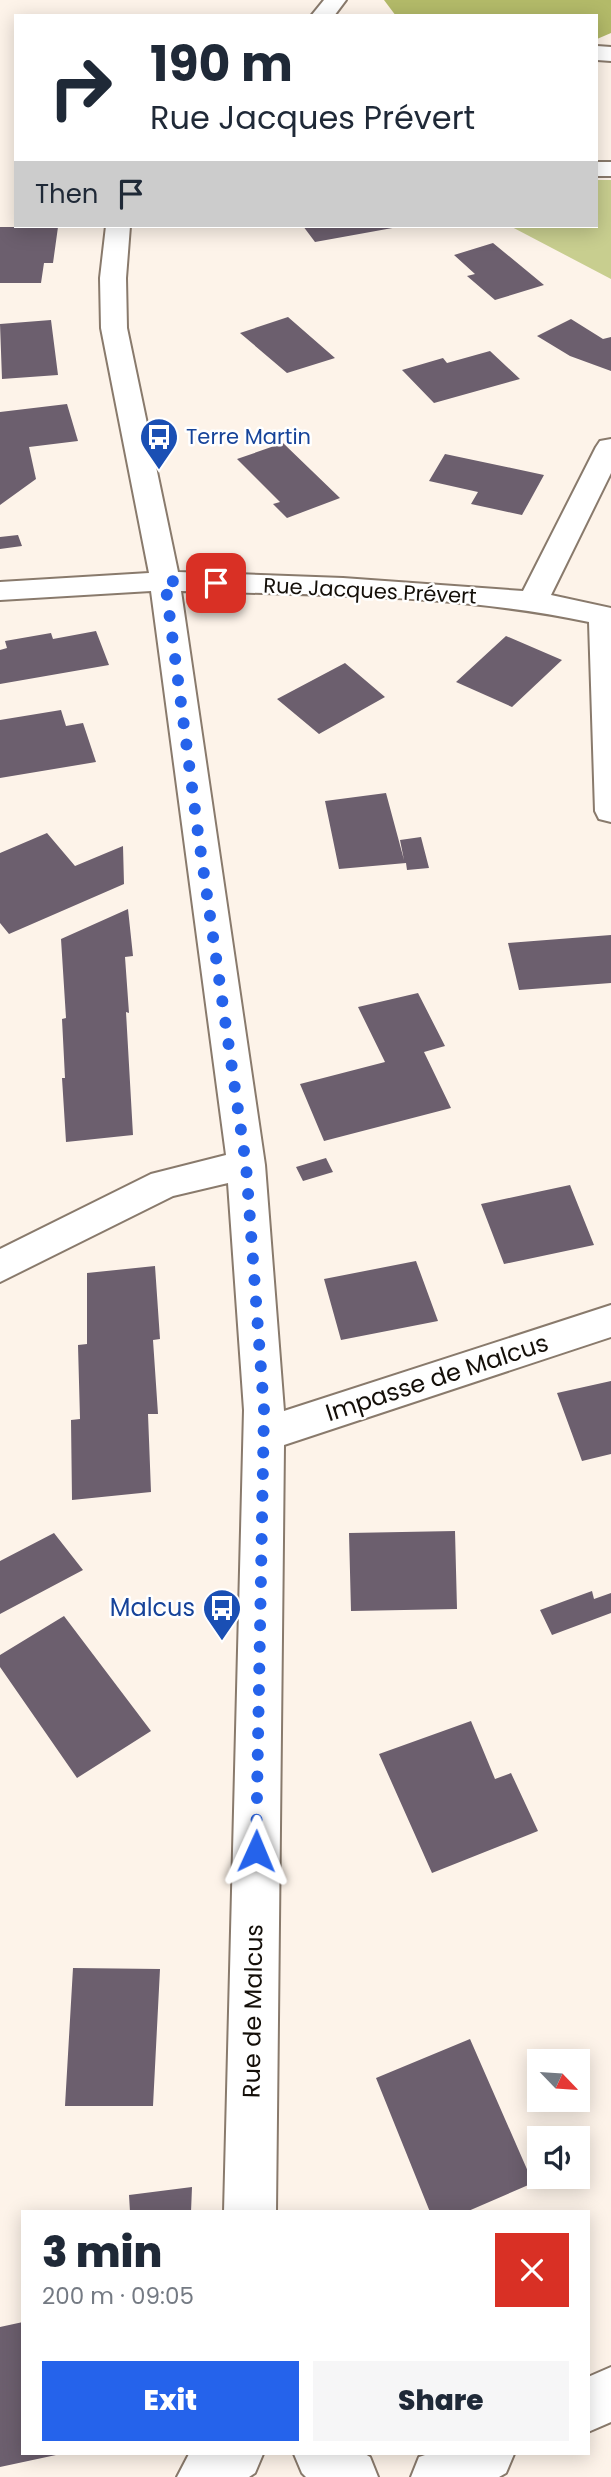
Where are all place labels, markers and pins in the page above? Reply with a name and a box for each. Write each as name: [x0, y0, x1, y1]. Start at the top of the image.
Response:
bus stop icon: Terre Martin: [138, 416, 180, 471]
place label: Terre Martin: [186, 422, 311, 451]
pin: [186, 553, 246, 613]
bus stop icon: Malcus: [201, 1587, 243, 1642]
place label: Malcus: [110, 1591, 195, 1624]

